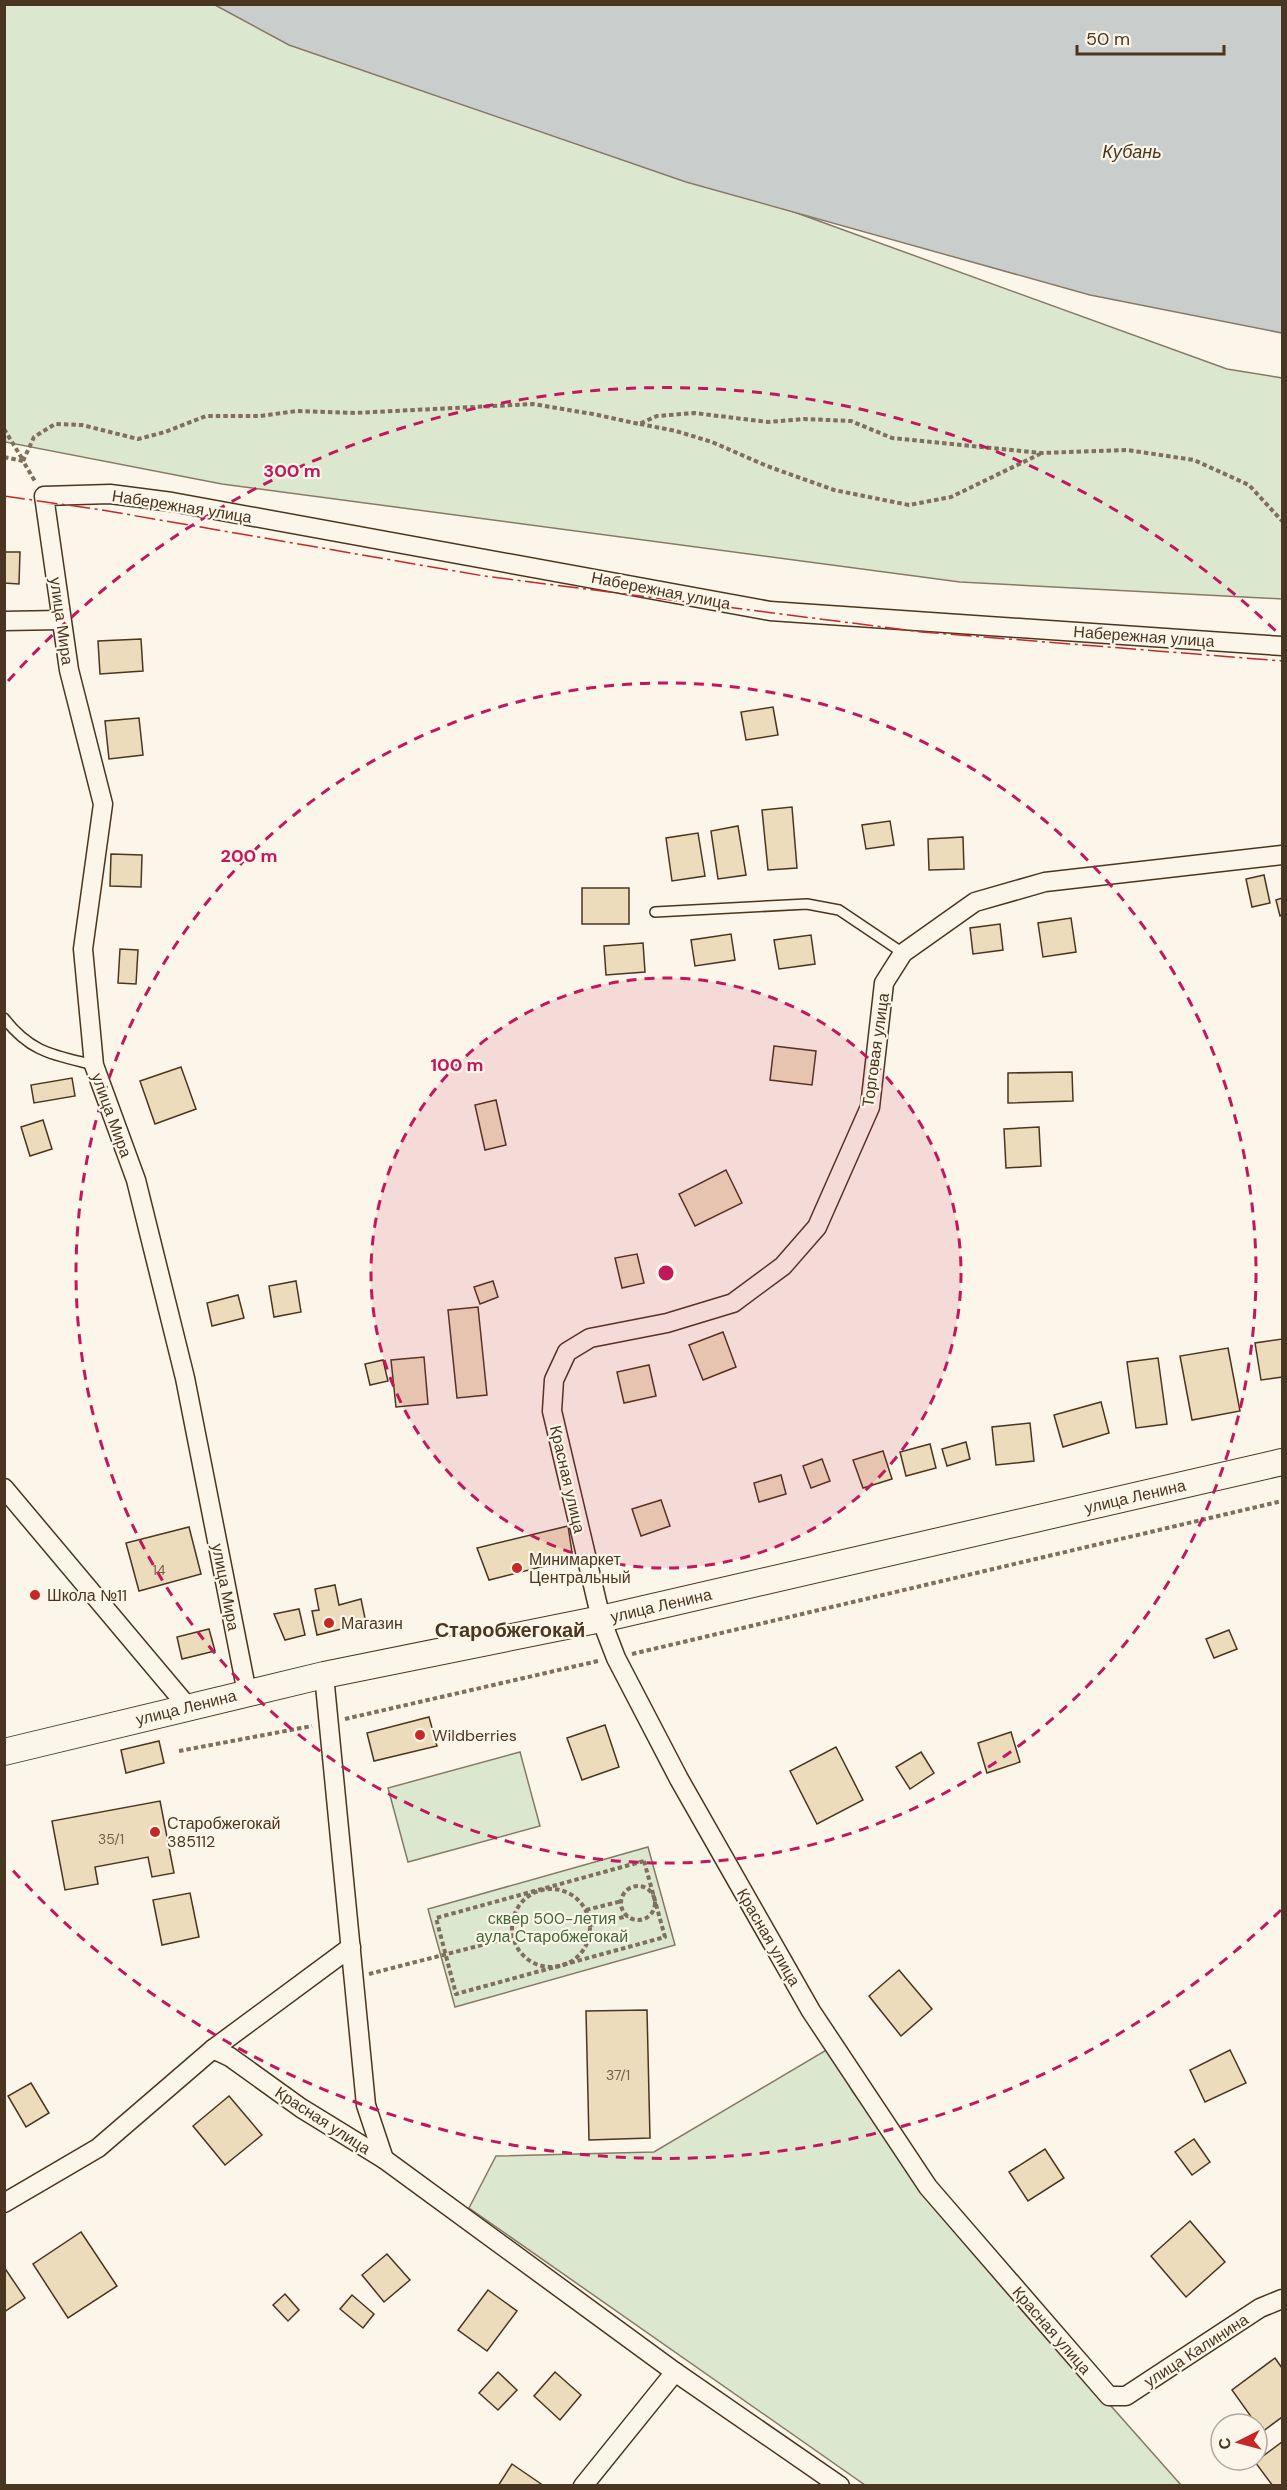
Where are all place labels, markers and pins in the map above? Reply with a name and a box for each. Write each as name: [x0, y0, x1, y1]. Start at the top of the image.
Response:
centre of rings: [656, 1263, 676, 1283]
place label: Минимаркет Центральный: [529, 1549, 631, 1588]
marker: Минимаркет Центральный: [510, 1561, 524, 1575]
place label: Школа №11: [47, 1585, 127, 1606]
marker: Школа №11: [28, 1588, 42, 1602]
place label: Магазин: [341, 1613, 403, 1634]
marker: Магазин: [322, 1616, 336, 1630]
place label: Wildberries: [432, 1725, 517, 1746]
marker: Wildberries: [413, 1728, 427, 1742]
place label: Старобжегокай 385112: [167, 1813, 281, 1852]
marker: Старобжегокай 385112: [148, 1825, 162, 1839]

